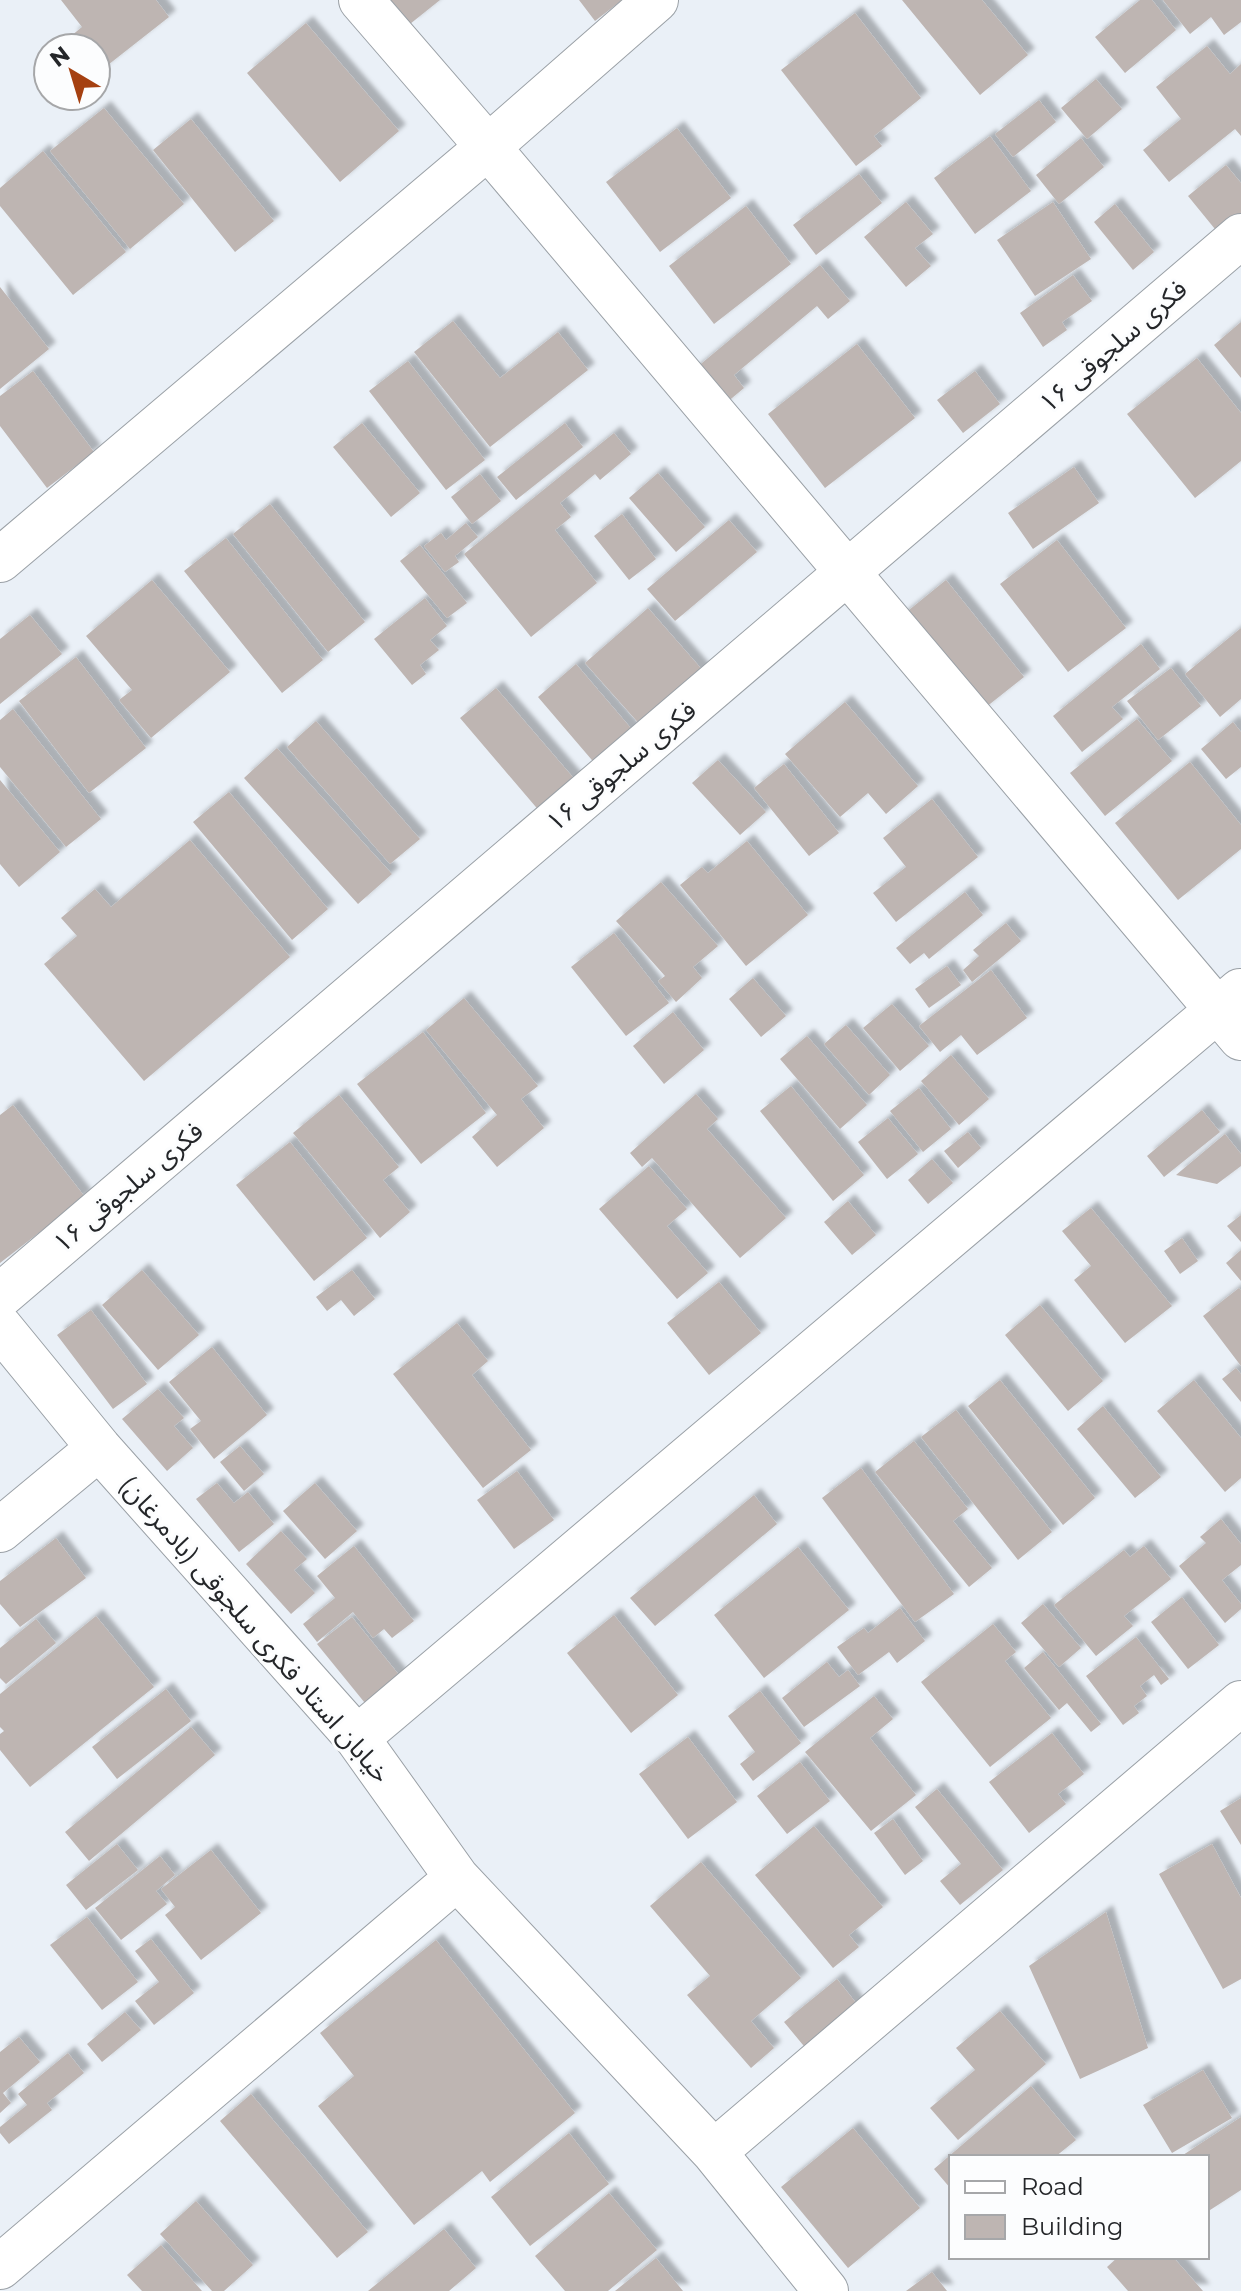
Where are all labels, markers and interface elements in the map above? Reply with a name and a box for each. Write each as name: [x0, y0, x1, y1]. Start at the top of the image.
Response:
north arrow: [32, 32, 112, 112]
text: N: [45, 41, 75, 73]
street label: فکری سلجوقی ۱۶: [1032, 273, 1194, 419]
street label: فکری سلجوقی ۱۶: [539, 694, 703, 838]
street label: فکری سلجوقی ۱۶: [46, 1115, 210, 1259]
street label: خیابان استاد فکری سلجوقی (بادمرغان): [113, 1469, 397, 1789]
legend: [949, 2155, 1209, 2259]
text: Road: [1021, 2172, 1084, 2201]
text: Building: [1021, 2212, 1124, 2241]

